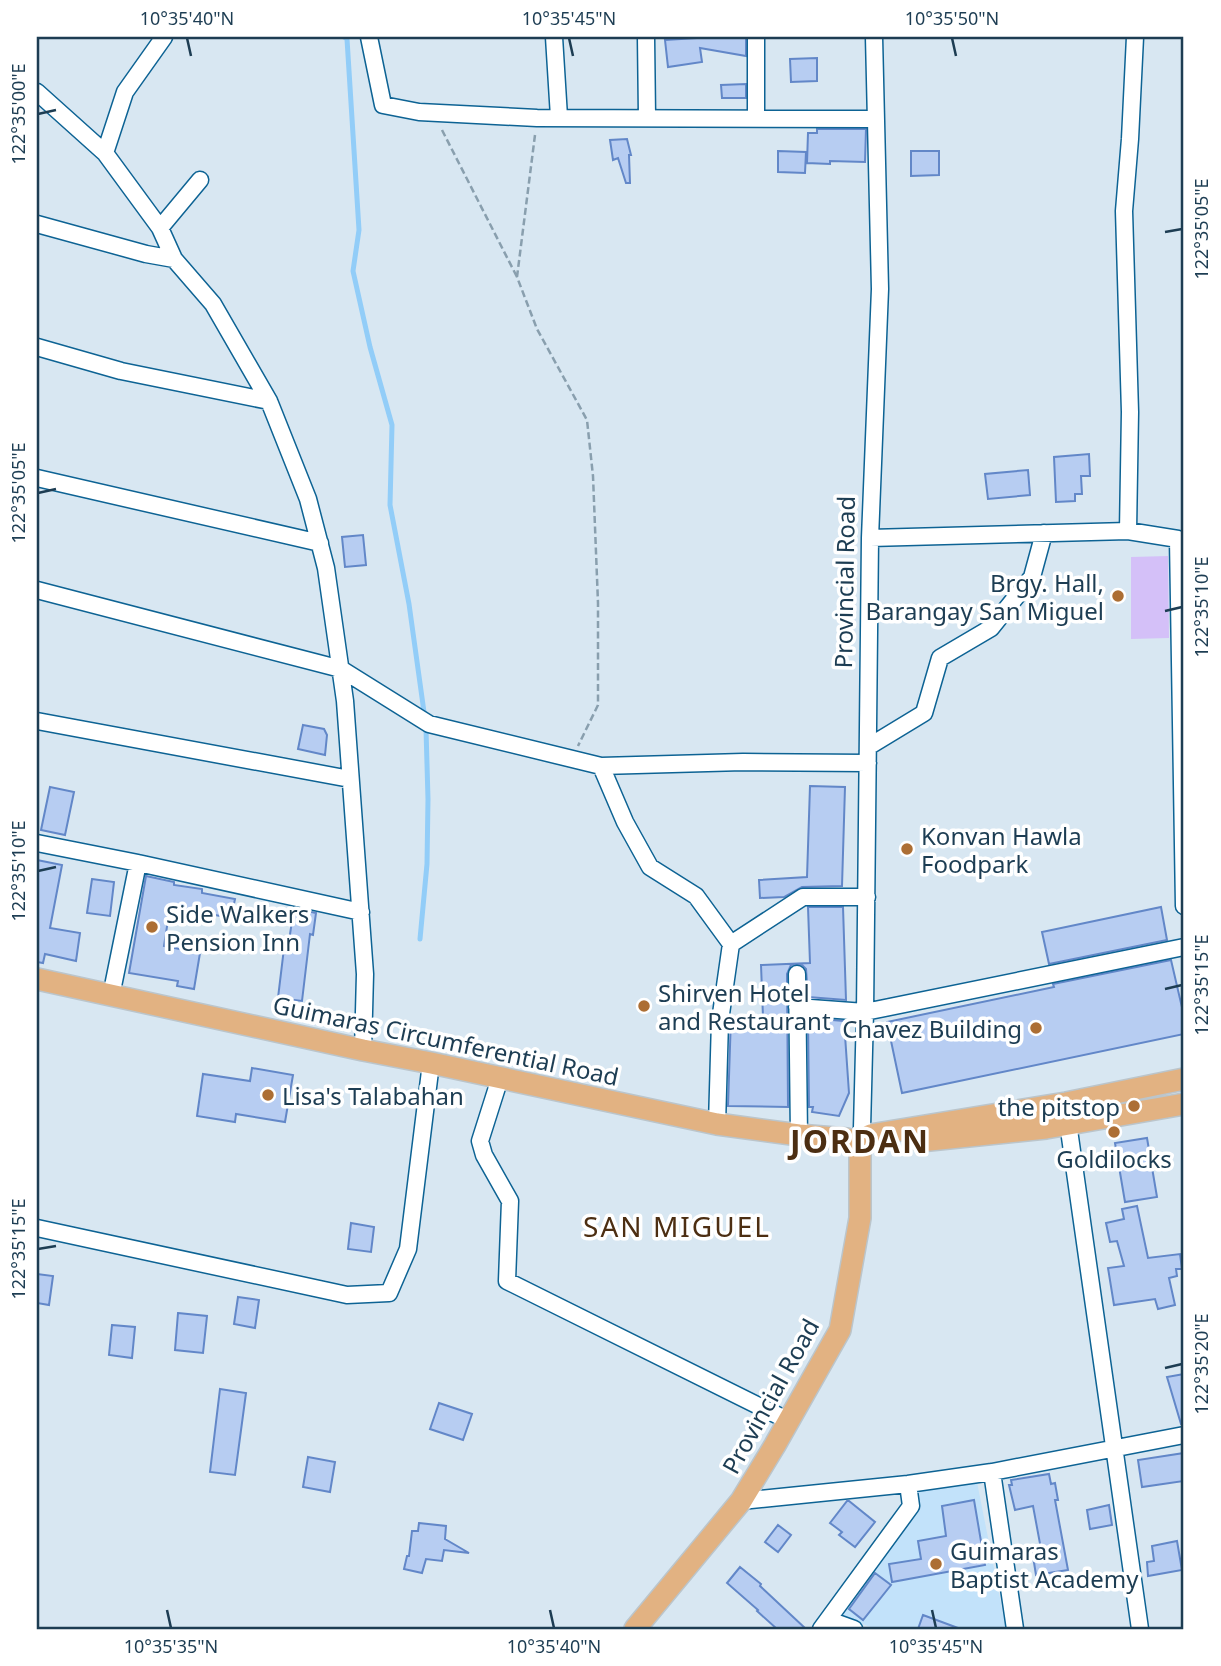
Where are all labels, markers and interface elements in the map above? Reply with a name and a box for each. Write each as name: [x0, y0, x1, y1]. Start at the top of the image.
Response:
text: 10°35'40"N: [140, 6, 234, 30]
text: 10°35'45"N: [522, 6, 616, 30]
text: 10°35'50"N: [905, 6, 999, 30]
text: 122°35'00"E: [6, 63, 30, 165]
text: 122°35'05"E: [1189, 178, 1213, 280]
text: 122°35'05"E: [6, 442, 30, 544]
street label: Provincial Road: [826, 495, 862, 669]
text: 122°35'10"E: [1189, 556, 1213, 658]
place label: Brgy. Hall, Barangay San Miguel: [866, 566, 1104, 627]
marker: Brgy. Hall, Barangay San Miguel: [1110, 588, 1126, 604]
place label: Konvan Hawla Foodpark: [921, 819, 1082, 880]
text: 122°35'10"E: [6, 820, 30, 922]
marker: Konvan Hawla Foodpark: [899, 841, 915, 857]
place label: Side Walkers Pension Inn: [166, 897, 309, 958]
marker: Side Walkers Pension Inn: [144, 919, 160, 935]
text: 122°35'15"E: [1189, 934, 1213, 1036]
place label: Shirven Hotel and Restaurant: [658, 976, 831, 1037]
street label: Guimaras Circumferential Road: [270, 987, 622, 1093]
marker: Shirven Hotel and Restaurant: [636, 998, 652, 1014]
place label: Chavez Building: [842, 1012, 1022, 1045]
marker: Chavez Building: [1028, 1020, 1044, 1036]
place label: Lisa's Talabahan: [282, 1079, 464, 1112]
marker: Lisa's Talabahan: [260, 1087, 276, 1103]
place label: the pitstop: [998, 1090, 1120, 1123]
marker: the pitstop: [1126, 1098, 1142, 1114]
district label: JORDAN: [787, 1119, 930, 1162]
marker: Goldilocks: [1106, 1124, 1122, 1140]
place label: Goldilocks: [1056, 1142, 1172, 1175]
text: 122°35'15"E: [6, 1198, 30, 1300]
district label: SAN MIGUEL: [583, 1207, 771, 1245]
street label: Provincial Road: [714, 1313, 826, 1479]
text: 122°35'20"E: [1189, 1313, 1213, 1415]
place label: Guimaras Baptist Academy: [950, 1534, 1139, 1595]
marker: Guimaras Baptist Academy: [928, 1556, 944, 1572]
text: 10°35'35"N: [124, 1634, 218, 1658]
text: 10°35'40"N: [507, 1634, 601, 1658]
text: 10°35'45"N: [889, 1634, 983, 1658]

